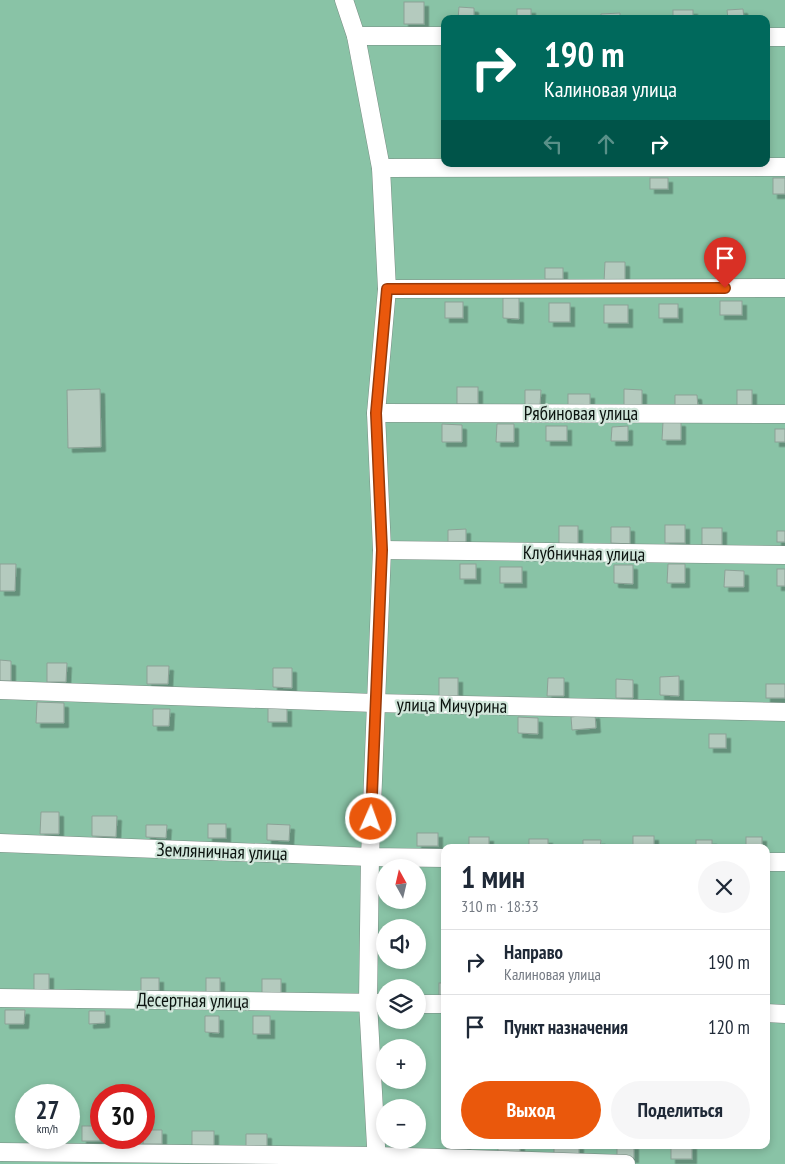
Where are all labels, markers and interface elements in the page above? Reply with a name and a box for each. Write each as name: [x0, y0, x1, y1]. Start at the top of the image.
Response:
text: 190 m: [544, 31, 625, 77]
icon: right: [461, 35, 526, 100]
text: Калиновая улица: [544, 75, 677, 103]
icon: left: [539, 130, 567, 158]
icon: ahead: [592, 130, 620, 158]
icon: right: [645, 130, 673, 158]
pin: [704, 237, 746, 288]
icon: arrive: [711, 244, 739, 272]
street label: Рябиновая улица: [524, 401, 638, 425]
street label: Клубничная улица: [523, 540, 645, 566]
street label: улица Мичурина: [397, 692, 507, 718]
position arrow: [344, 792, 396, 844]
street label: Земляничная улица: [156, 837, 288, 865]
text: 1 мин: [461, 857, 525, 896]
north arrow: [376, 859, 426, 909]
map controls: [376, 859, 426, 1149]
button: close: [698, 861, 750, 913]
text: 310 m · 18:33: [461, 896, 539, 916]
button: sound: [376, 919, 426, 969]
text: Направо: [504, 940, 563, 964]
icon: right: [461, 948, 489, 976]
text: 190 m: [708, 950, 750, 974]
text: Калиновая улица: [504, 964, 601, 984]
button: layers: [376, 979, 426, 1029]
street label: Десертная улица: [137, 987, 249, 1013]
icon: arrive: [461, 1013, 489, 1041]
text: Пункт назначения: [504, 1015, 628, 1039]
text: 120 m: [708, 1015, 750, 1039]
button: +: [376, 1039, 426, 1089]
button: Выход: [461, 1081, 601, 1139]
button: Поделиться: [611, 1081, 750, 1139]
speed limit sign: 30: [90, 1084, 155, 1149]
text: 27: [36, 1094, 59, 1126]
button: −: [376, 1099, 426, 1149]
text: km/h: [37, 1121, 58, 1136]

